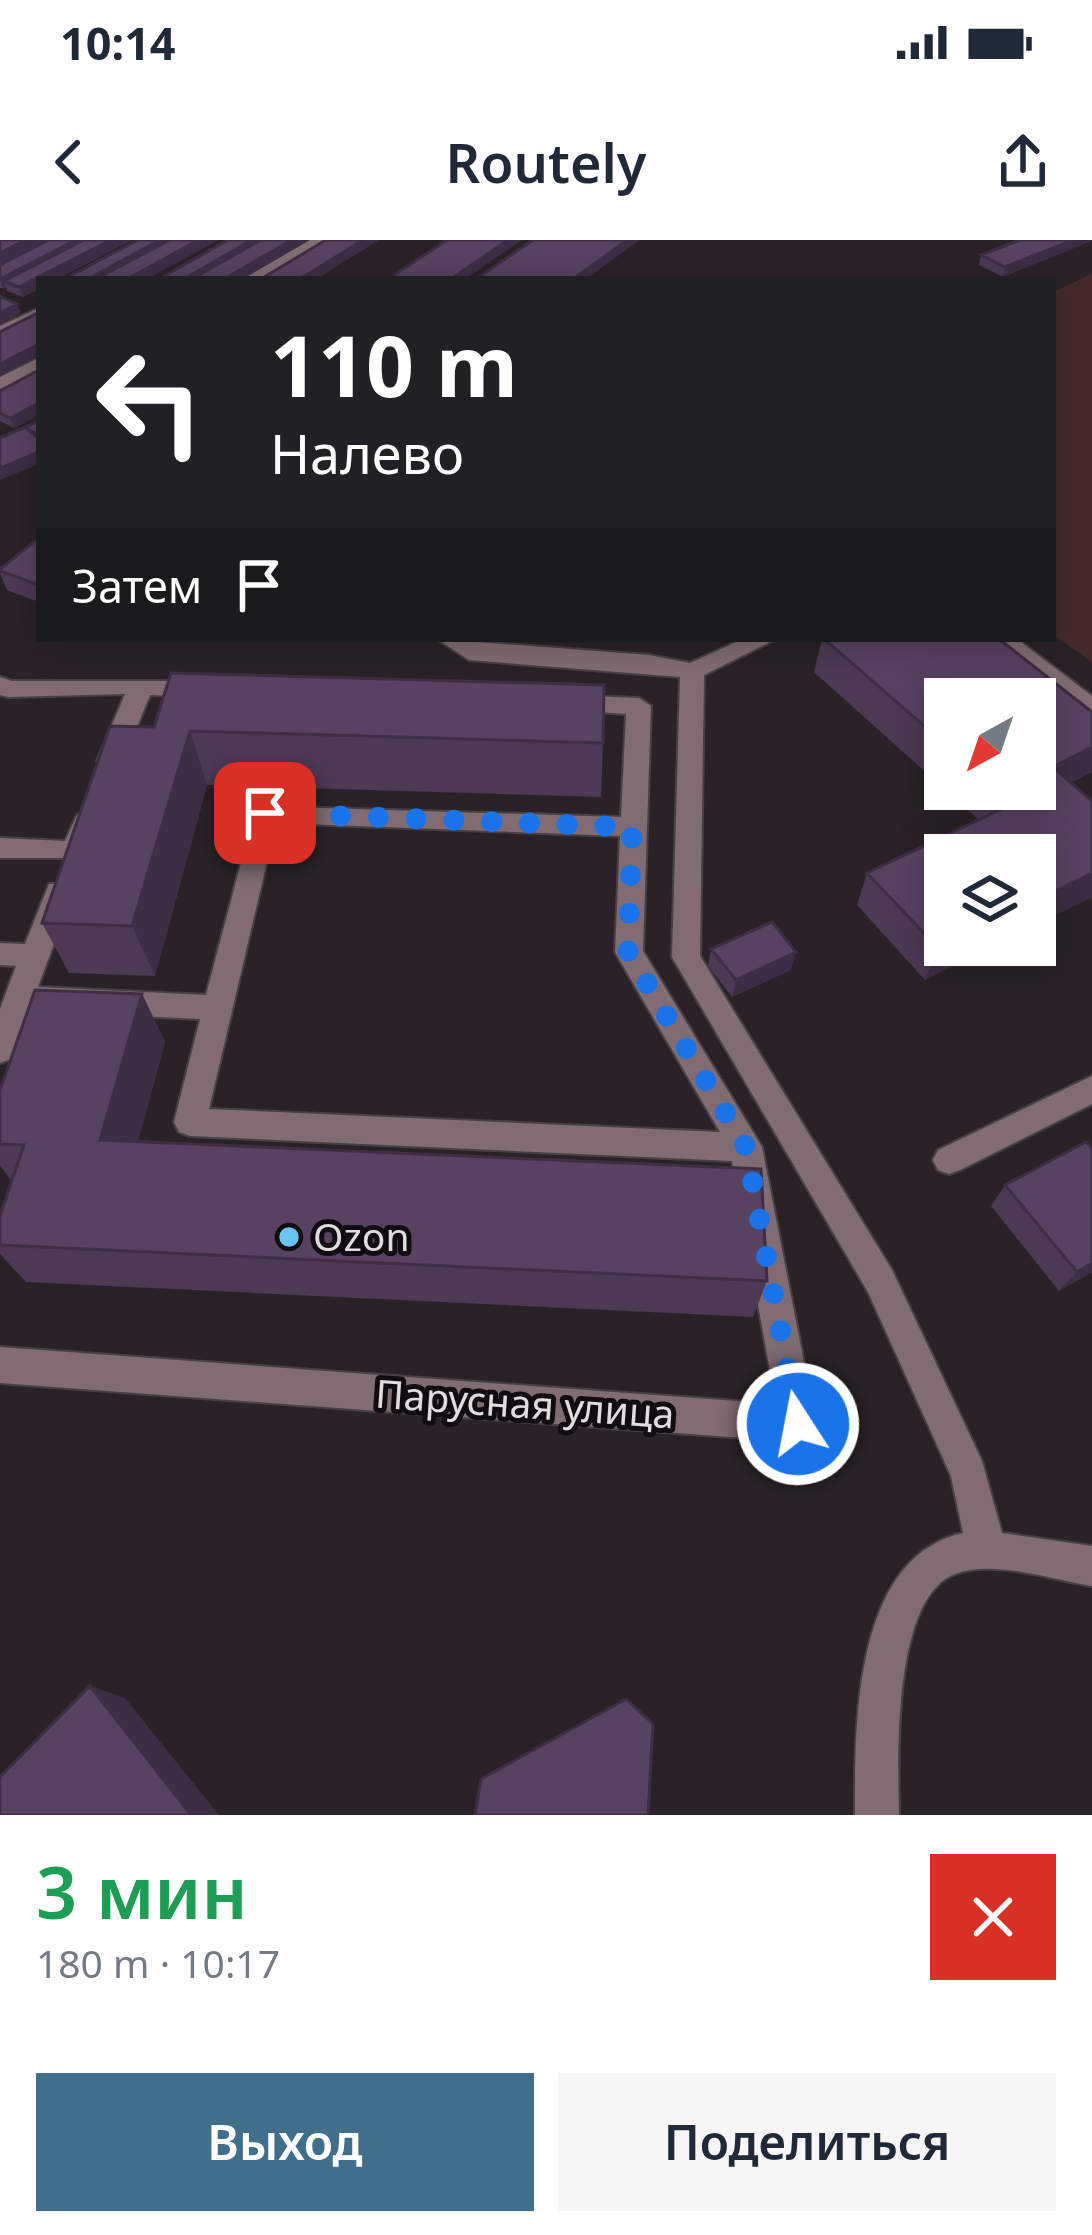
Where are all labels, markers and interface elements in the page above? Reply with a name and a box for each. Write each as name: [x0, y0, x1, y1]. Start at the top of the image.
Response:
text: 10:14: [60, 12, 176, 73]
text: Routely: [446, 125, 646, 199]
icon: back: [36, 129, 102, 195]
icon: share: [990, 129, 1056, 195]
text: 110 m: [270, 307, 518, 422]
icon: left: [72, 324, 228, 480]
text: Налево: [270, 416, 464, 490]
icon: arrive: [226, 552, 292, 618]
text: Затем: [72, 555, 202, 616]
north arrow: [924, 678, 1056, 810]
map controls: [924, 678, 1056, 966]
pin: [214, 762, 316, 864]
icon: arrive: [232, 780, 298, 846]
button: layers: [924, 834, 1056, 966]
place label: Ozon: [313, 1209, 410, 1262]
marker: Ozon: [276, 1224, 302, 1250]
position arrow: [735, 1361, 861, 1487]
street label: Парусная улица: [374, 1366, 676, 1439]
text: 3 мин: [36, 1842, 247, 1940]
button: close: [930, 1854, 1056, 1980]
text: 180 m · 10:17: [36, 1936, 280, 1989]
button: Выход: [36, 2073, 534, 2211]
button: Поделиться: [558, 2073, 1056, 2211]

